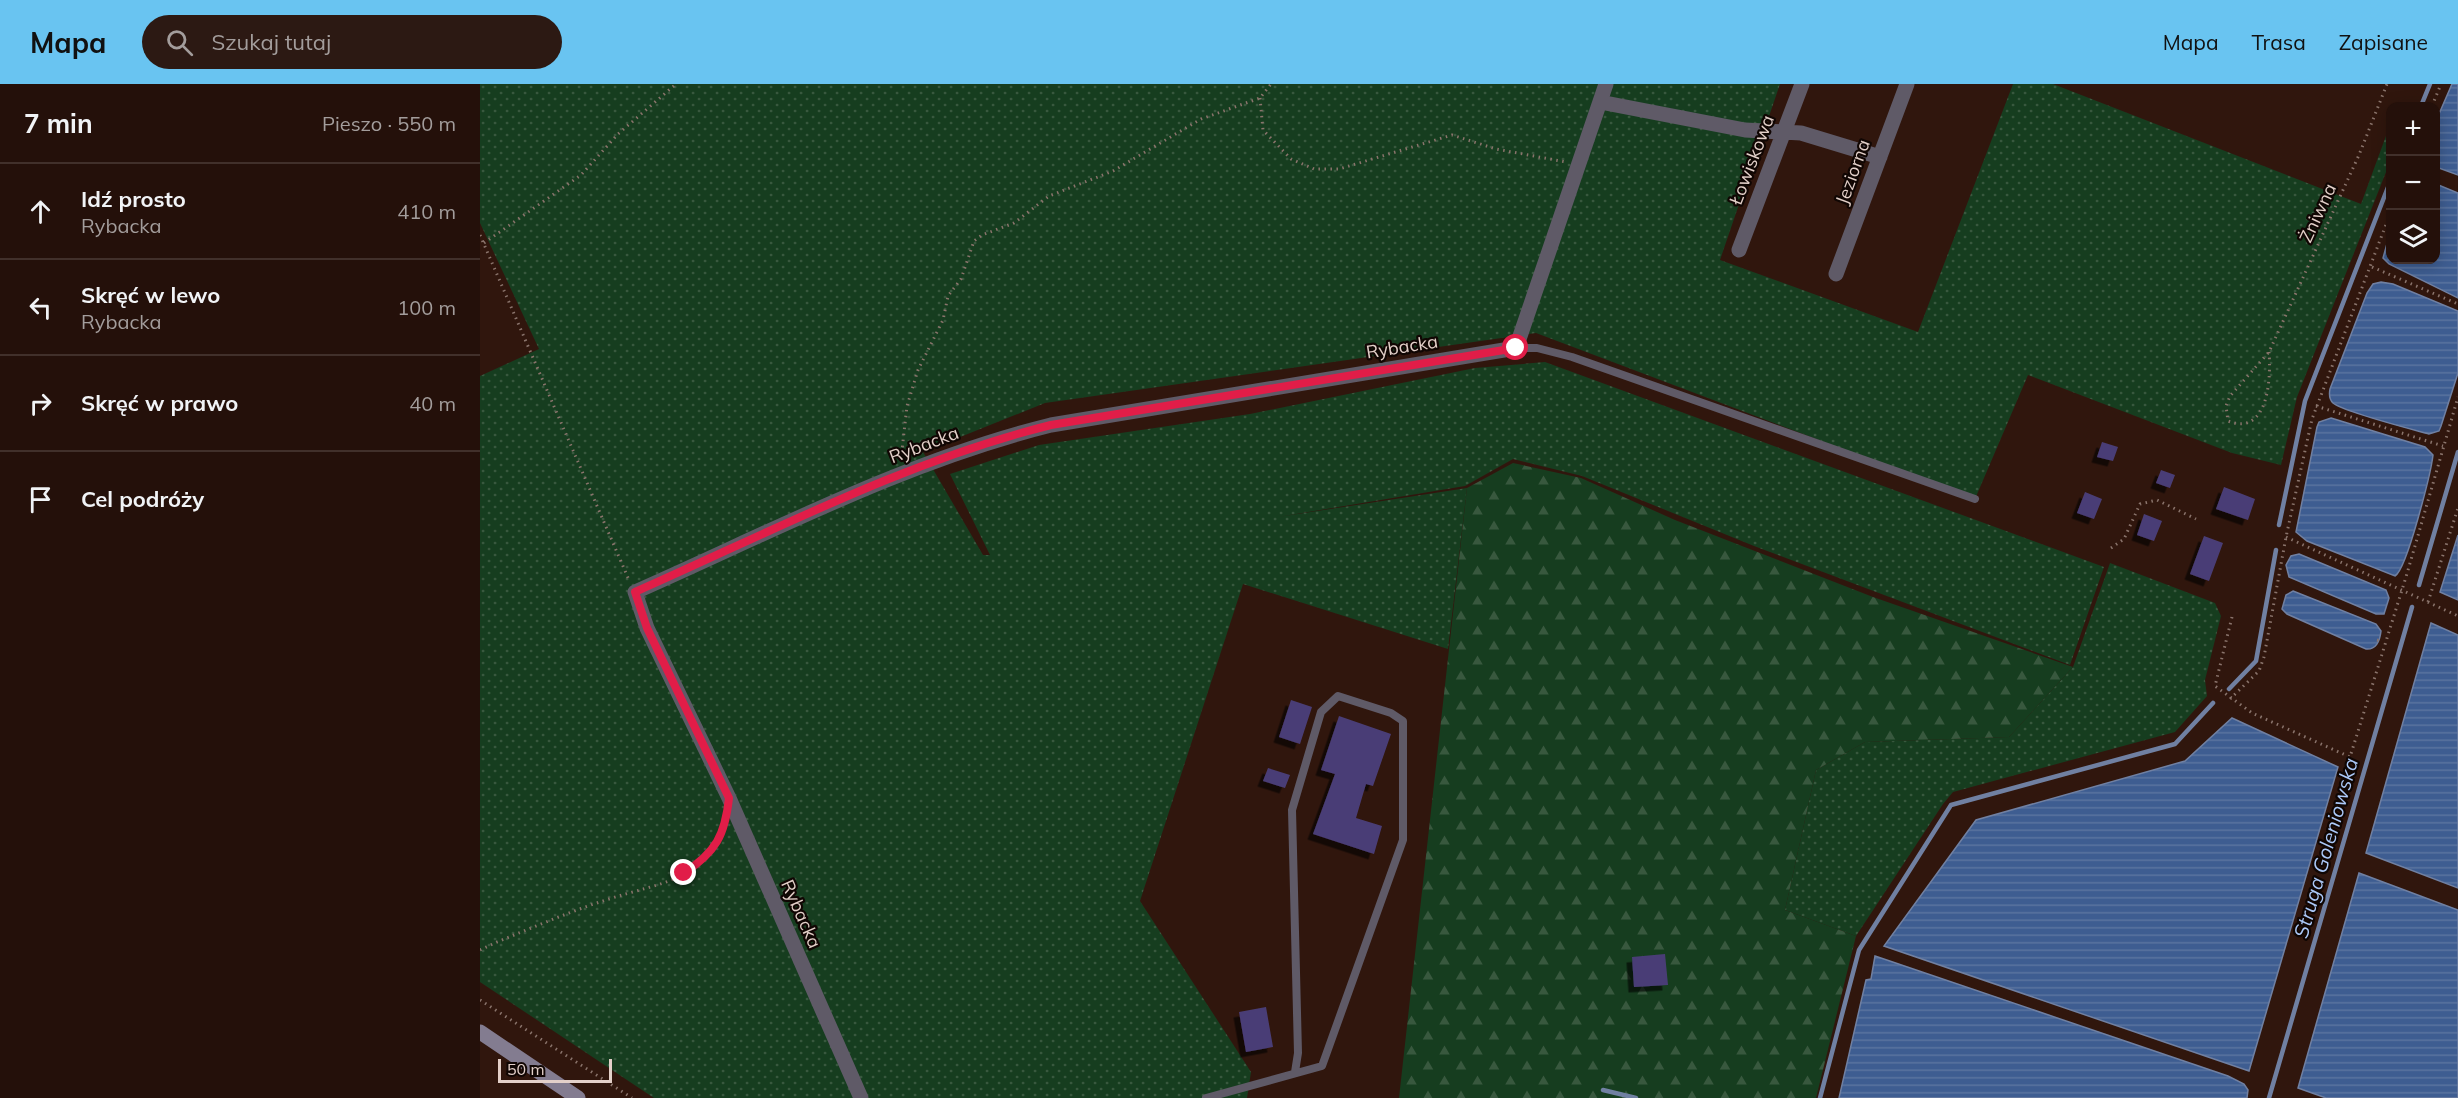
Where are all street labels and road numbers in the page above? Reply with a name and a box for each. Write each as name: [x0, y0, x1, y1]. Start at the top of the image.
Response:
street label: Łowiskowa: [1724, 112, 1779, 209]
street label: Jeziorna: [1830, 136, 1875, 207]
street label: Żniwna: [2294, 180, 2341, 246]
street label: Rybacka: [1364, 329, 1440, 364]
street label: Rybacka: [886, 421, 962, 468]
street label: Rybacka: [776, 876, 827, 952]

